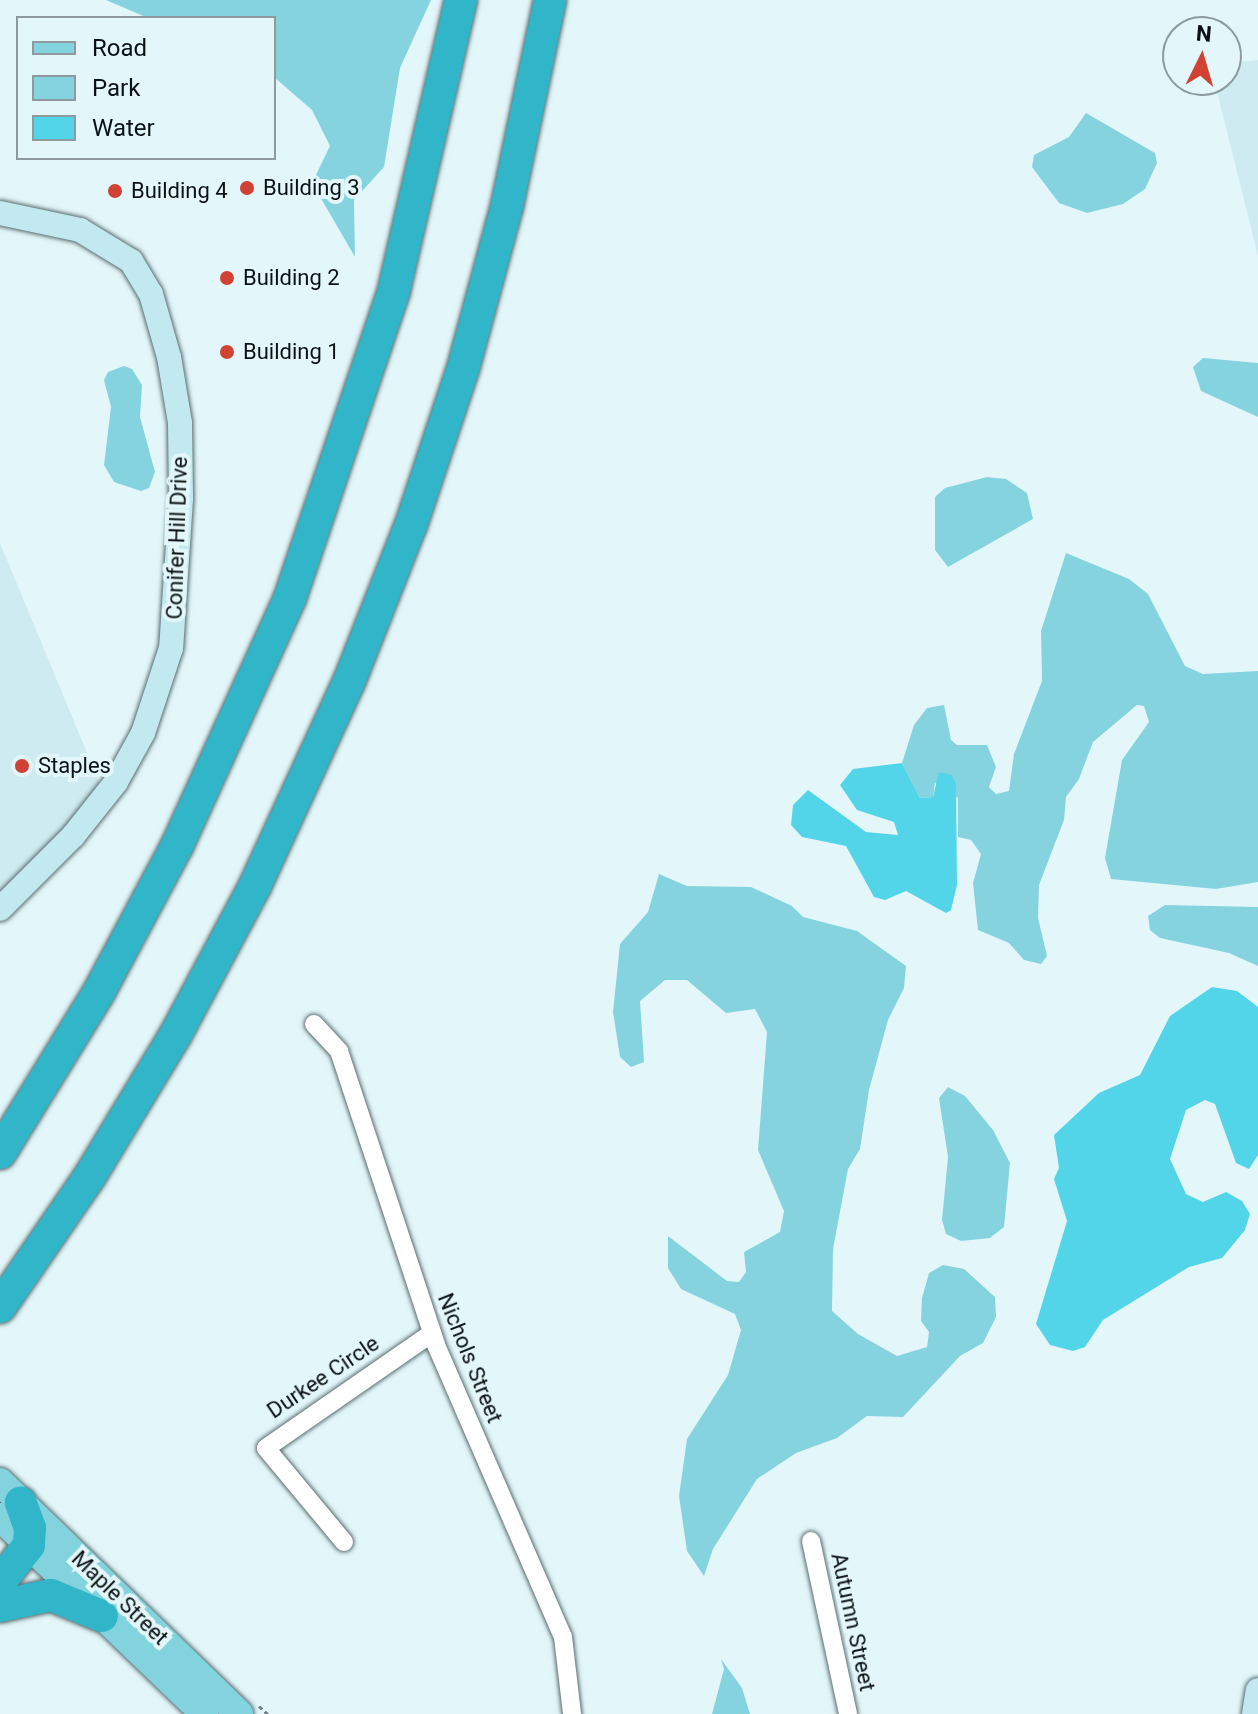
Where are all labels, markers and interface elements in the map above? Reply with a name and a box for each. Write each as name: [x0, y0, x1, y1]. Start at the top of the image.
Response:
legend: [16, 16, 276, 160]
north arrow: [1162, 16, 1242, 96]
text: N: [1195, 20, 1213, 47]
text: Road: [92, 34, 147, 62]
text: Park: [92, 74, 140, 102]
text: Water: [92, 114, 155, 142]
place label: Building 3: [263, 175, 360, 201]
place label: Building 4: [131, 178, 228, 204]
marker: Building 3: [238, 179, 256, 197]
marker: Building 4: [106, 182, 124, 200]
place label: Building 2: [243, 265, 340, 291]
marker: Building 2: [218, 269, 236, 287]
place label: Building 1: [243, 339, 340, 365]
marker: Building 1: [218, 343, 236, 361]
street label: Conifer Hill Drive: [161, 456, 193, 620]
place label: Staples: [38, 753, 111, 779]
marker: Staples: [13, 757, 31, 775]
street label: Nichols Street: [432, 1289, 508, 1427]
street label: Durkee Circle: [262, 1330, 384, 1424]
street label: Maple Street: [66, 1545, 174, 1651]
street label: Autumn Street: [825, 1550, 881, 1694]

